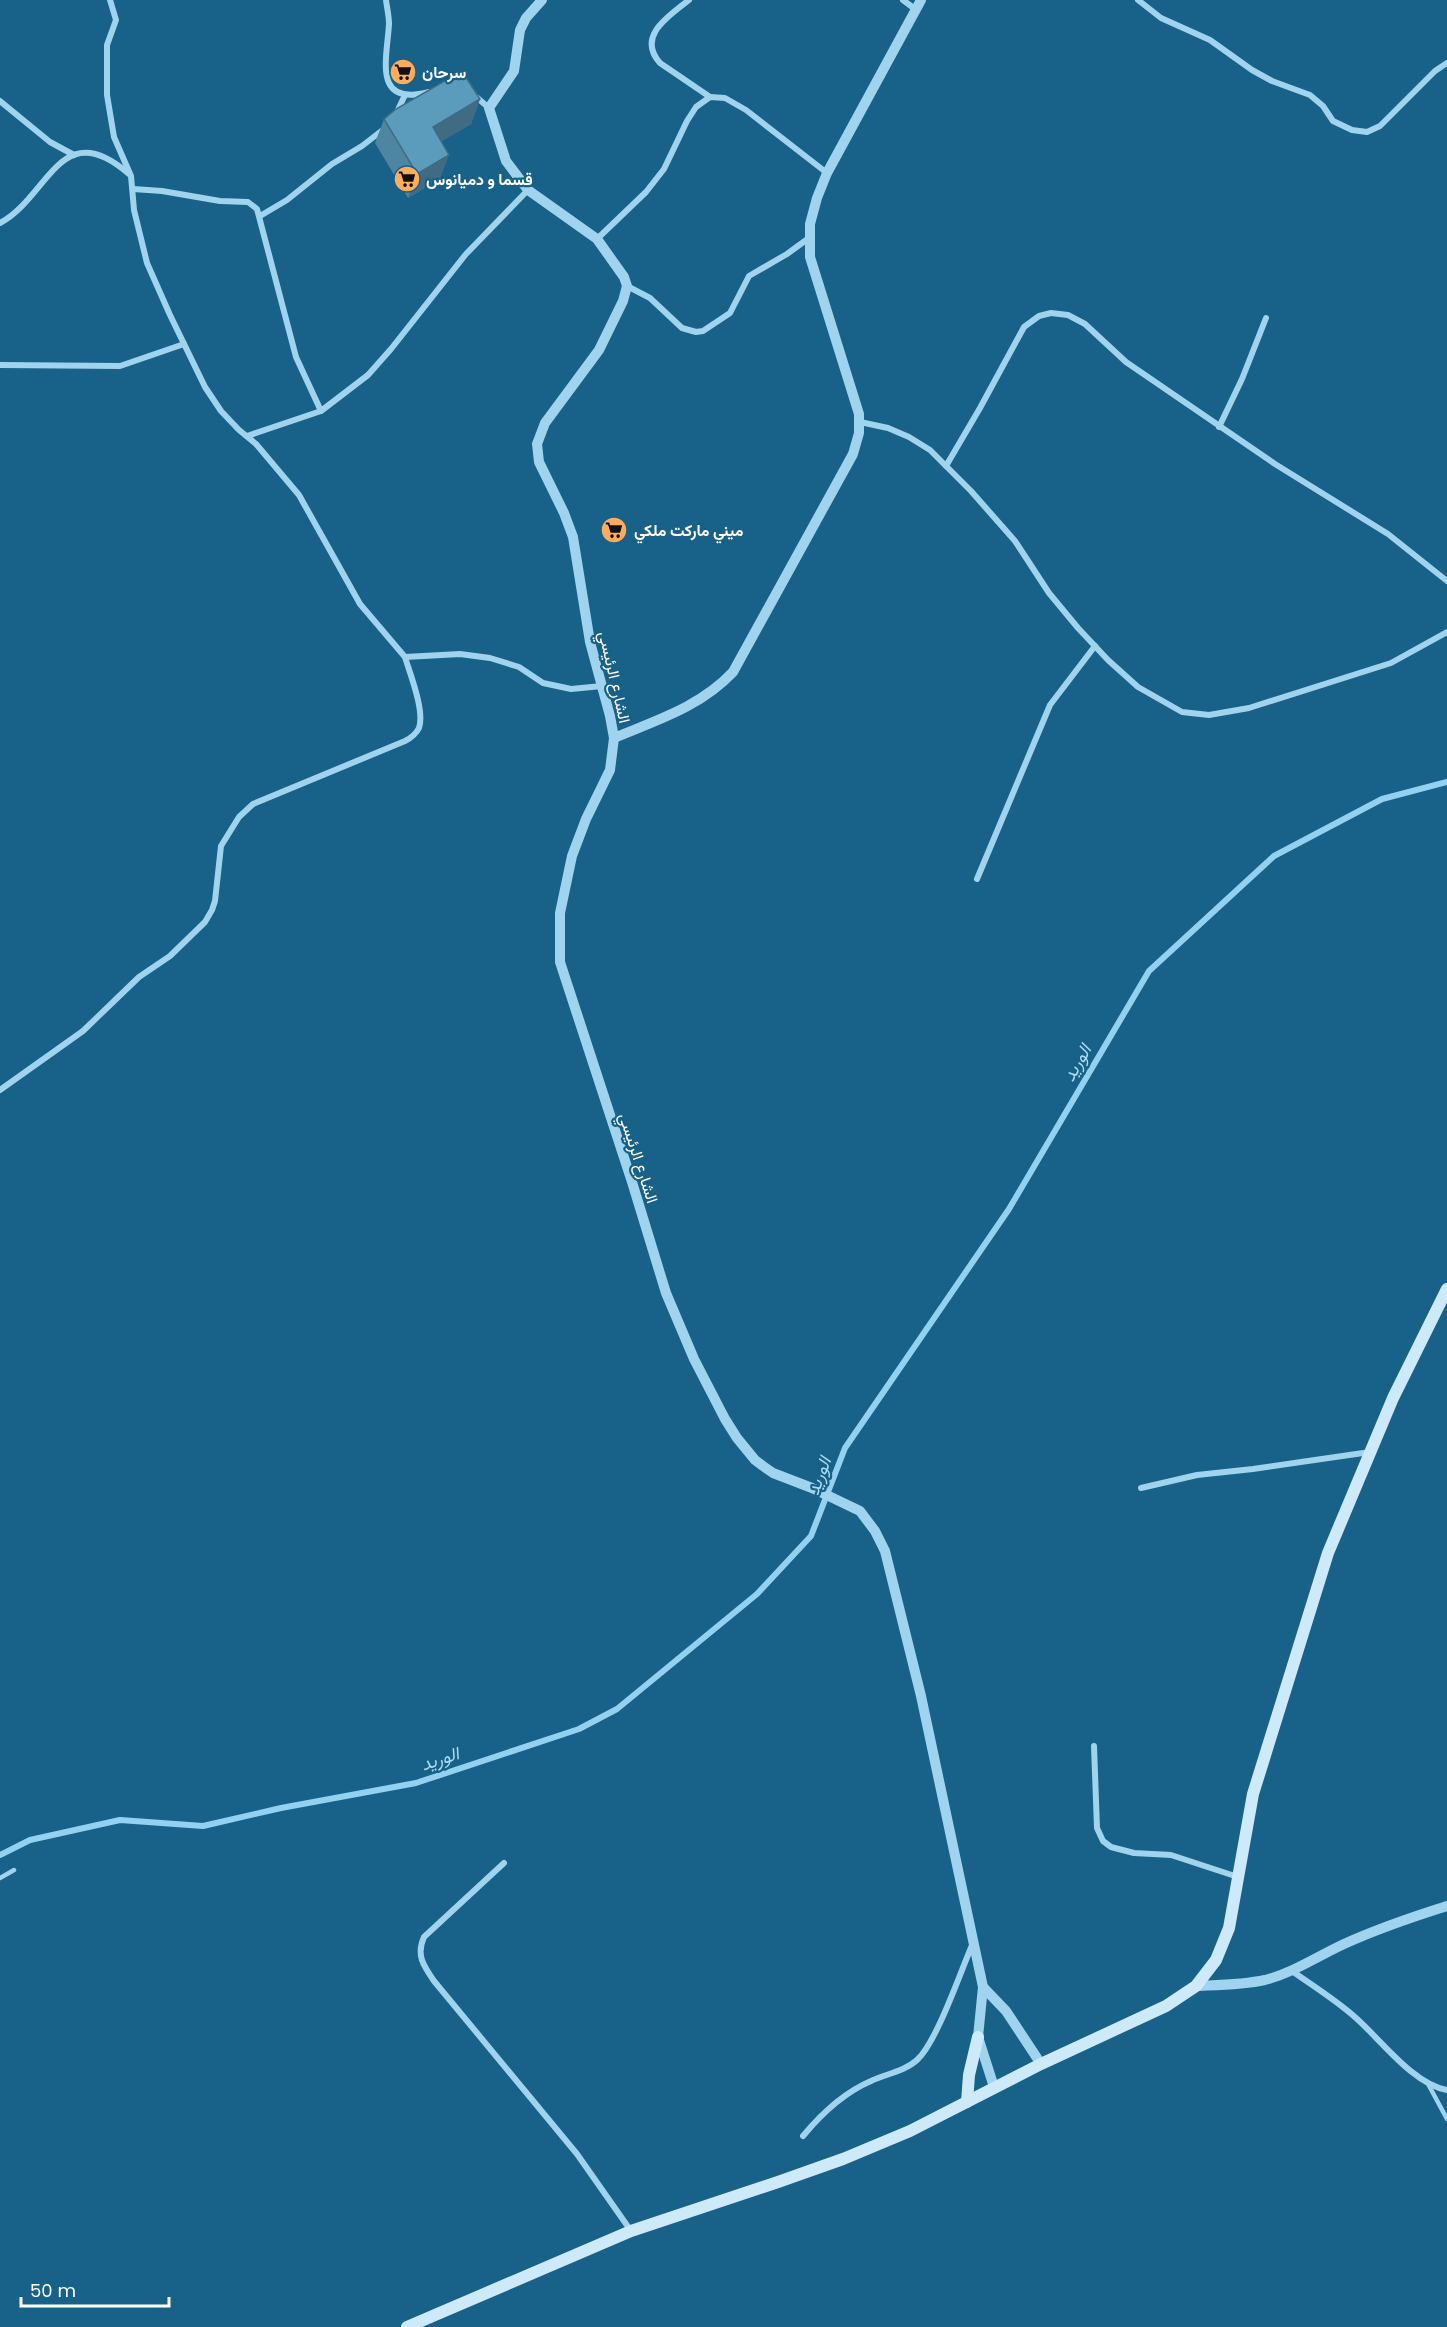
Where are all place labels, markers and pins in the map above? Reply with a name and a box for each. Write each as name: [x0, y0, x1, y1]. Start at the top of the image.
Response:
supermarket icon: سرحان: [388, 57, 418, 87]
place label: سرحان: [422, 61, 467, 84]
supermarket icon: قسما و دميانوس: [392, 164, 422, 194]
place label: قسما و دميانوس: [426, 168, 533, 191]
supermarket icon: ميني ماركت ملكي: [599, 515, 629, 545]
place label: ميني ماركت ملكي: [634, 519, 744, 544]

